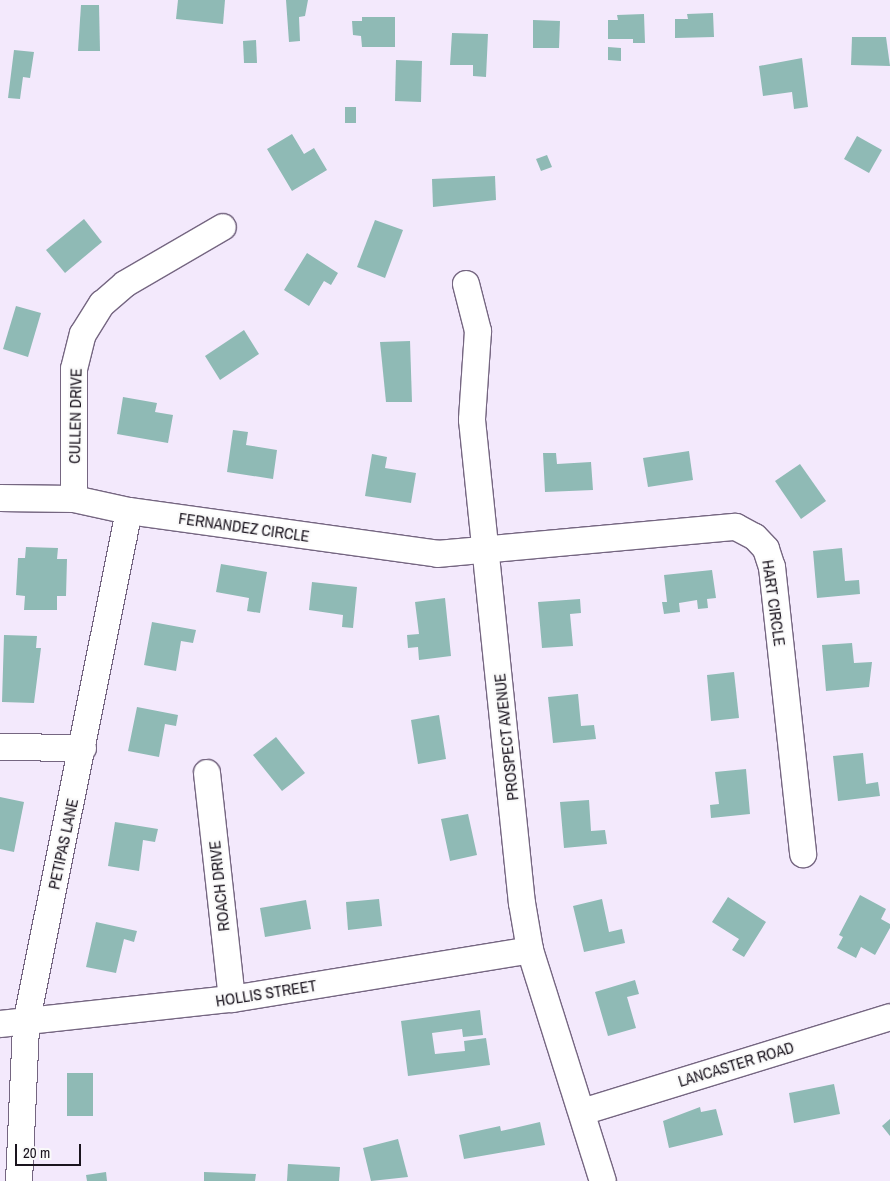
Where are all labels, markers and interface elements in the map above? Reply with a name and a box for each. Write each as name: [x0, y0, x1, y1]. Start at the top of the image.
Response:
street label: CULLEN DRIVE: [65, 368, 85, 464]
street label: FERNANDEZ CIRCLE: [177, 508, 311, 546]
street label: HART CIRCLE: [758, 558, 790, 648]
street label: PROSPECT AVENUE: [490, 672, 522, 802]
street label: PETIPAS LANE: [44, 797, 82, 891]
street label: ROACH DRIVE: [205, 840, 233, 932]
street label: HOLLIS STREET: [214, 976, 318, 1010]
street label: LANCASTER ROAD: [676, 1037, 796, 1091]
scale bar: [18, 1134, 84, 1166]
text: 20 m: [23, 1142, 50, 1163]

